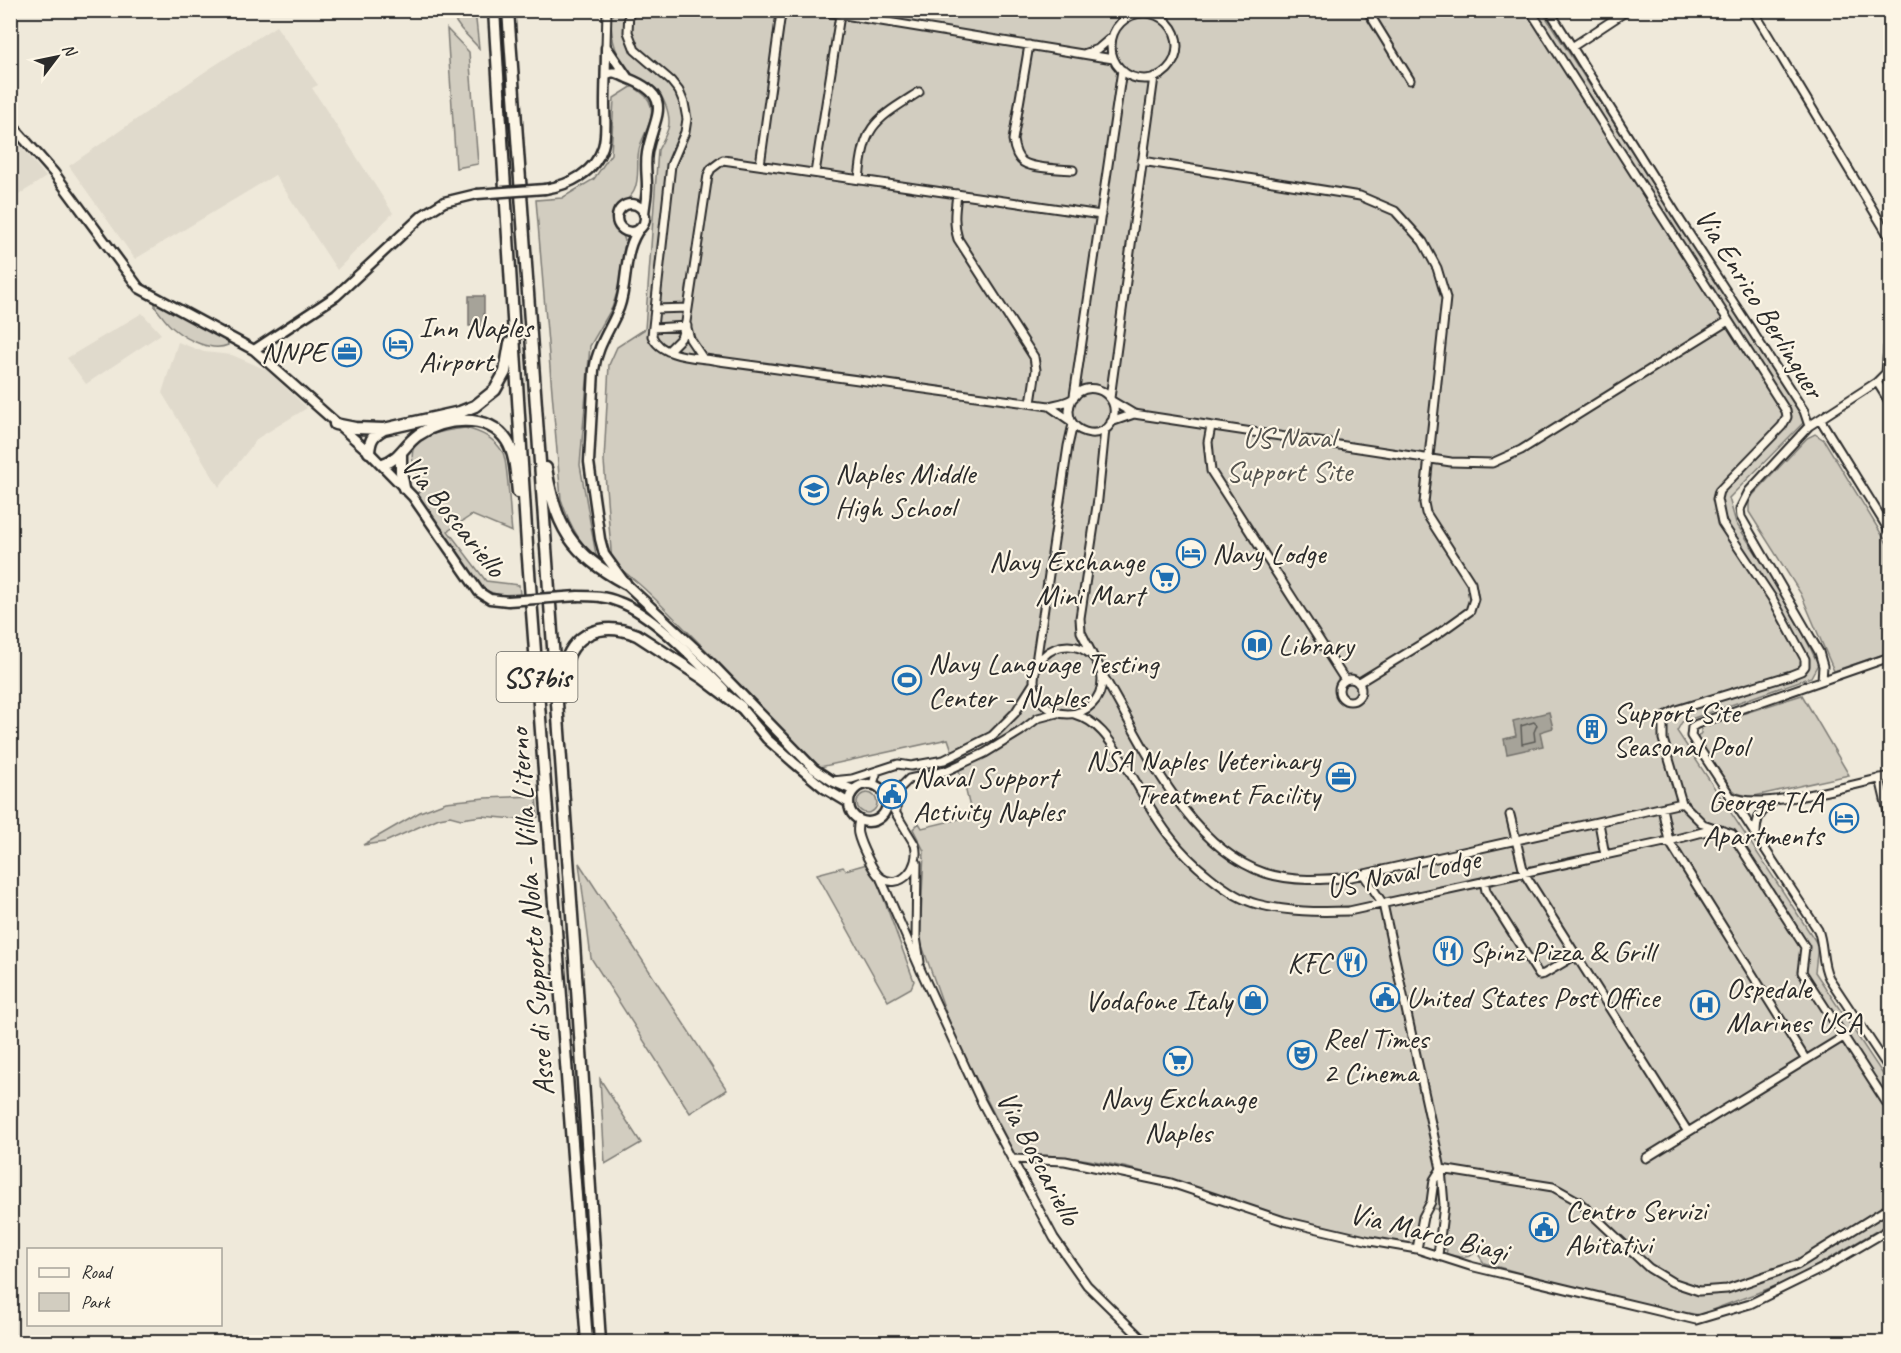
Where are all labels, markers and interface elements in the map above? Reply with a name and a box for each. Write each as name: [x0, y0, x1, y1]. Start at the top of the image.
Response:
north arrow: [27, 27, 87, 87]
text: N: [58, 40, 82, 62]
street label: Via Enrico Berlinguer: [1686, 201, 1835, 407]
place label: Inn Naples Airport: [419, 308, 535, 380]
hotel icon: Inn Naples Airport: [382, 328, 414, 360]
place label: NNPE: [261, 333, 330, 371]
office icon: NNPE: [331, 336, 363, 368]
park label: US Naval Support Site: [1226, 418, 1354, 490]
street label: Via Boscariello: [393, 447, 516, 586]
place label: Naples Middle High School: [835, 454, 978, 526]
school or university icon: Naples Middle High School: [798, 474, 830, 506]
place label: Navy Lodge: [1212, 534, 1328, 572]
hotel icon: Navy Lodge: [1175, 537, 1207, 569]
place label: Navy Exchange Mini Mart: [989, 542, 1148, 614]
supermarket icon: Navy Exchange Mini Mart: [1149, 562, 1181, 594]
place label: Library: [1278, 626, 1356, 664]
library icon: Library: [1241, 629, 1273, 661]
place label: Navy Language Testing Center - Naples: [928, 644, 1161, 716]
road number: SS7bis: [496, 652, 578, 702]
sports icon: Navy Language Testing Center - Naples: [891, 664, 923, 696]
place label: Support Site Seasonal Pool: [1613, 693, 1753, 765]
building icon: Support Site Seasonal Pool: [1576, 713, 1608, 745]
street label: Asse di Supporto Nola - Villa Literno: [499, 724, 563, 1097]
place label: NSA Naples Veterinary Treatment Facility: [1086, 741, 1323, 813]
place label: Naval Support Activity Naples: [913, 758, 1067, 830]
office icon: NSA Naples Veterinary Treatment Facility: [1325, 761, 1357, 793]
public building icon: Naval Support Activity Naples: [876, 778, 908, 810]
place label: George TLA Apartments: [1703, 782, 1826, 854]
hotel icon: George TLA Apartments: [1828, 802, 1860, 834]
street label: US Naval Lodge: [1323, 839, 1485, 906]
place label: Spinz Pizza & Grill: [1469, 932, 1659, 970]
restaurant icon: Spinz Pizza & Grill: [1432, 935, 1464, 967]
place label: KFC: [1287, 943, 1335, 981]
restaurant icon: KFC: [1336, 946, 1368, 978]
place label: Ospedale Marines USA: [1726, 969, 1863, 1041]
place label: United States Post Office: [1406, 978, 1662, 1016]
place label: Vodafone Italy: [1084, 981, 1235, 1019]
public building icon: United States Post Office: [1369, 981, 1401, 1013]
shop icon: Vodafone Italy: [1237, 984, 1269, 1016]
hospital icon: Ospedale Marines USA: [1689, 989, 1721, 1021]
place label: Reel Times 2 Cinema: [1323, 1019, 1431, 1091]
theatre icon: Reel Times 2 Cinema: [1286, 1039, 1318, 1071]
supermarket icon: Navy Exchange Naples: [1162, 1045, 1194, 1077]
place label: Navy Exchange Naples: [1100, 1079, 1258, 1151]
street label: Via Boscariello: [988, 1084, 1091, 1233]
place label: Centro Servizi Abitativi: [1565, 1191, 1710, 1263]
street label: Via Marco Biagi: [1346, 1194, 1516, 1271]
public building icon: Centro Servizi Abitativi: [1528, 1211, 1560, 1243]
legend: [27, 1248, 222, 1326]
text: Road: [81, 1261, 114, 1283]
text: Park: [81, 1291, 111, 1313]

